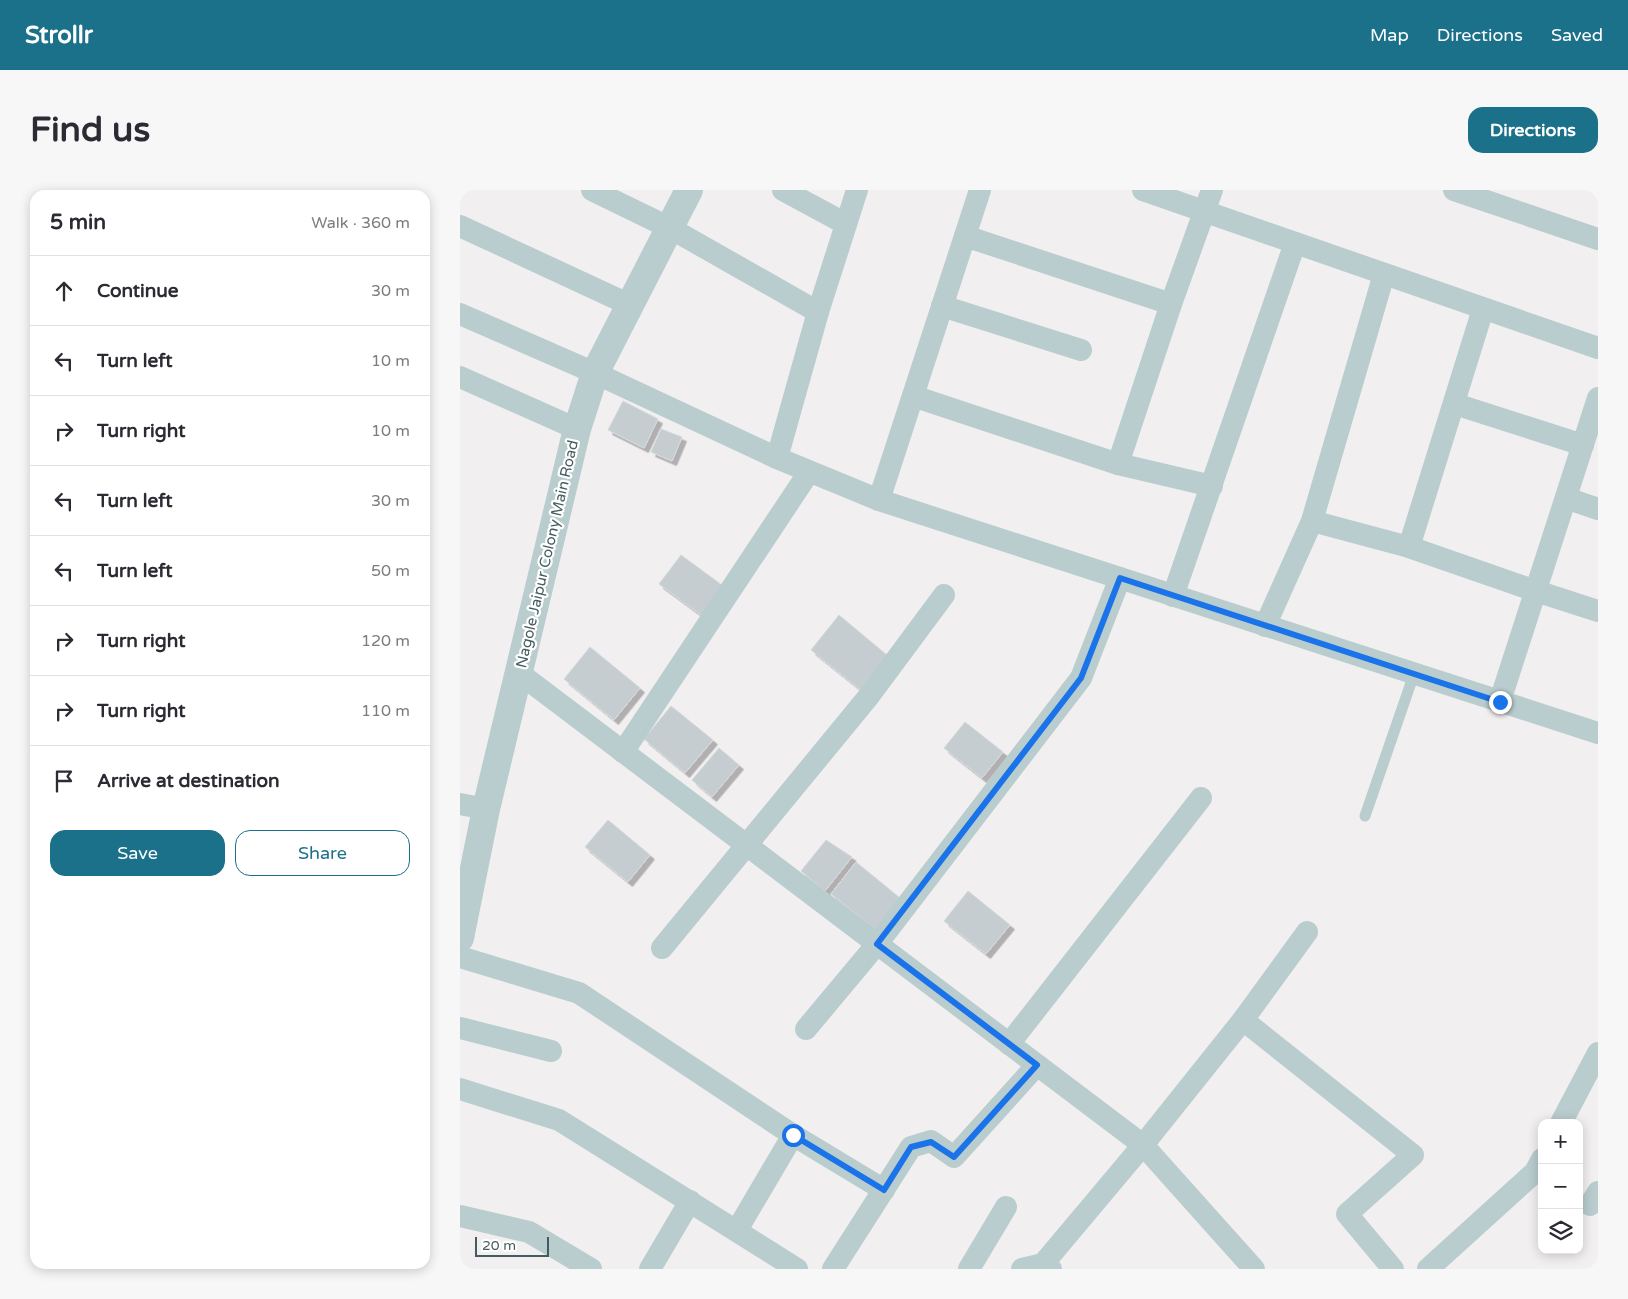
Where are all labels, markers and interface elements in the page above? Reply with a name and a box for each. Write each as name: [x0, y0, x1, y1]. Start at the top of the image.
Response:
text: Strollr: [25, 21, 93, 50]
text: Map: [1370, 24, 1409, 46]
text: Directions: [1437, 24, 1523, 46]
text: Saved: [1551, 24, 1603, 46]
button: Directions: [1468, 107, 1598, 153]
text: Find us: [30, 109, 150, 151]
text: 5 min: [50, 210, 106, 235]
text: Walk · 360 m: [311, 213, 410, 233]
icon: ahead: [50, 277, 78, 305]
text: Continue: [97, 280, 179, 302]
text: 30 m: [371, 281, 410, 301]
icon: left: [50, 347, 78, 375]
text: Turn left: [97, 350, 173, 372]
text: 10 m: [371, 351, 410, 371]
icon: right: [50, 417, 78, 445]
text: Turn right: [97, 420, 185, 442]
text: 10 m: [371, 421, 410, 441]
street label: Nagole Jaipur Colony Main Road: [512, 438, 582, 670]
icon: left: [50, 487, 78, 515]
text: Turn left: [97, 490, 173, 512]
text: 30 m: [371, 491, 410, 511]
icon: left: [50, 557, 78, 585]
text: Turn left: [97, 560, 173, 582]
text: 50 m: [371, 561, 410, 581]
icon: right: [50, 627, 78, 655]
text: Turn right: [97, 630, 185, 652]
text: 120 m: [361, 631, 410, 651]
route end: [1489, 691, 1512, 714]
icon: right: [50, 697, 78, 725]
text: Turn right: [97, 700, 185, 722]
text: 110 m: [361, 701, 410, 721]
icon: arrive: [50, 767, 78, 795]
text: Arrive at destination: [97, 770, 280, 792]
button: Save: [50, 830, 225, 876]
button: Share: [235, 830, 410, 876]
map controls: [1538, 1119, 1583, 1254]
button: +: [1538, 1119, 1583, 1164]
route start: [782, 1124, 805, 1147]
button: −: [1538, 1164, 1583, 1209]
button: layers: [1538, 1209, 1583, 1254]
scale bar: [475, 1234, 549, 1257]
text: 20 m: [482, 1237, 516, 1254]

